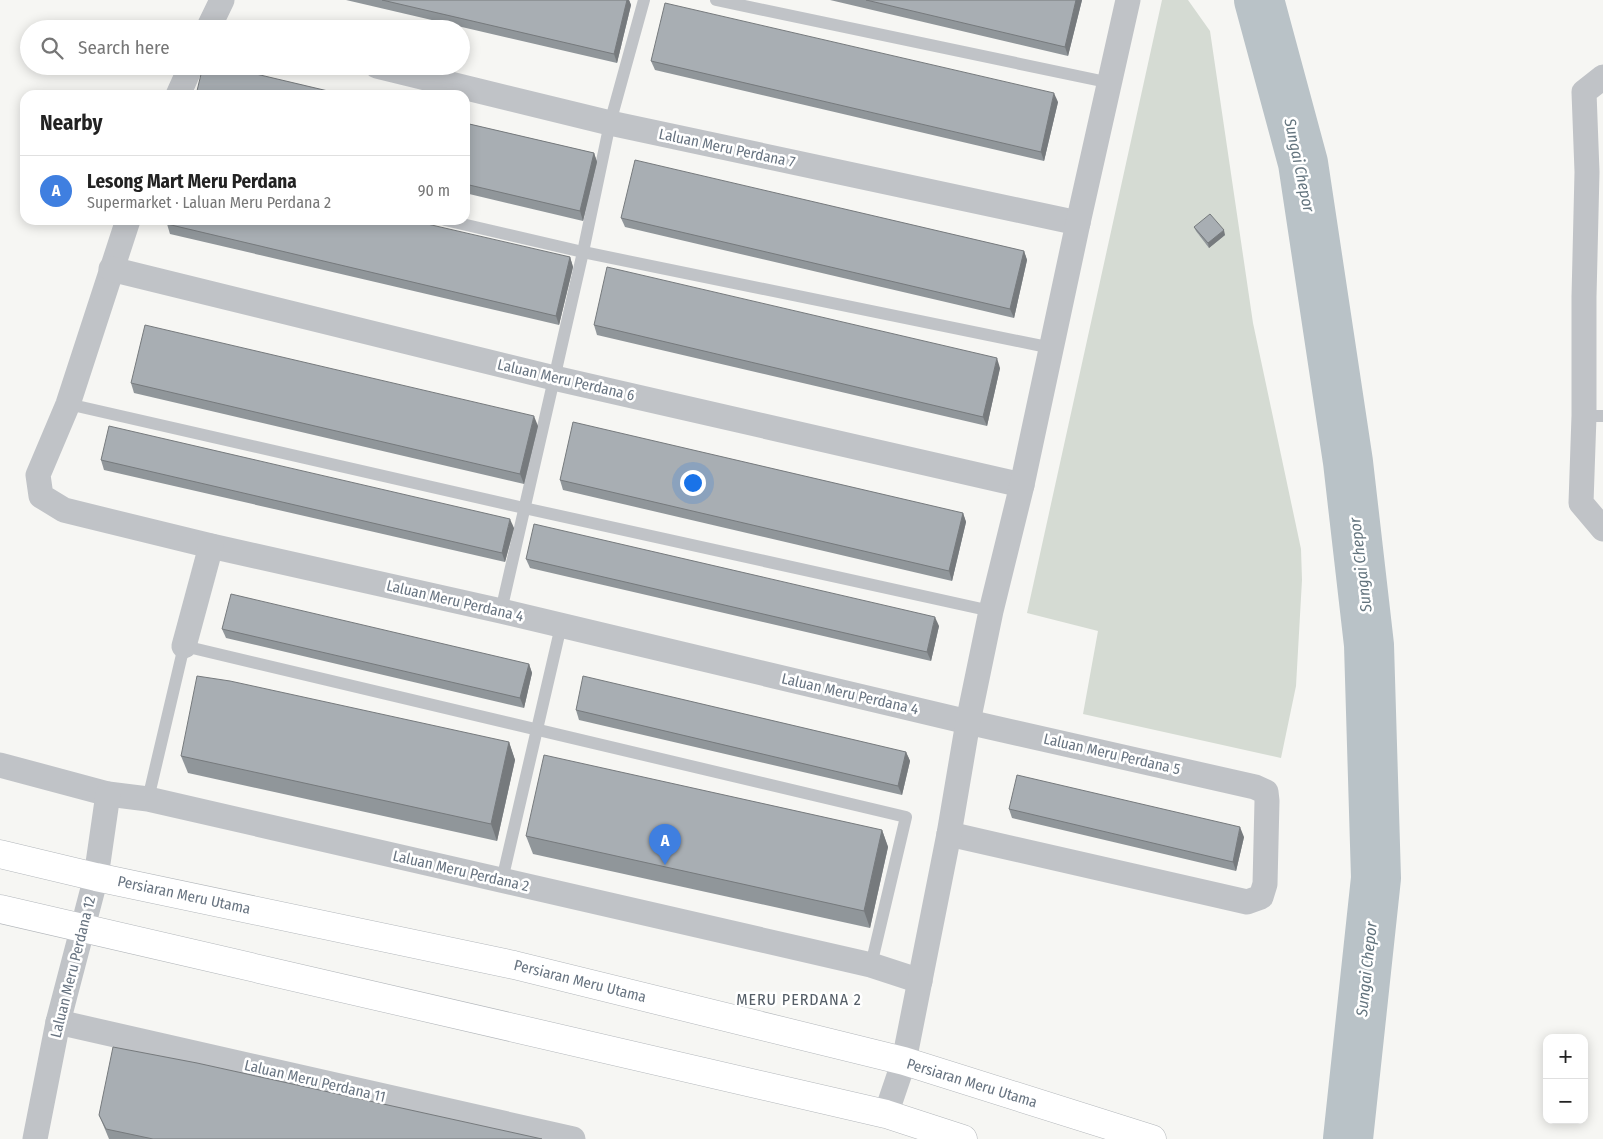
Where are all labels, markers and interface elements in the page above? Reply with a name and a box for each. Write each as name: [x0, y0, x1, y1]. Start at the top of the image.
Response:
search box: [20, 20, 470, 75]
icon: search: [38, 34, 66, 62]
text: Search here: [78, 36, 170, 59]
text: Nearby: [40, 110, 102, 136]
water label: Sungai Chepor: [1280, 116, 1319, 214]
street label: Laluan Meru Perdana 7: [657, 125, 797, 171]
text: Lesong Mart Meru Perdana: [87, 170, 297, 193]
text: A: [52, 181, 60, 200]
text: 90 m: [418, 181, 450, 200]
text: Supermarket · Laluan Meru Perdana 2: [87, 193, 331, 212]
street label: Laluan Meru Perdana 6: [496, 355, 636, 405]
your location: [680, 470, 706, 496]
water label: Sungai Chepor: [1345, 516, 1376, 614]
street label: Laluan Meru Perdana 4: [385, 576, 525, 626]
street label: Laluan Meru Perdana 4: [780, 669, 920, 719]
street label: Laluan Meru Perdana 5: [1042, 730, 1182, 779]
pin: A: [649, 824, 681, 865]
street label: Laluan Meru Perdana 2: [391, 847, 531, 896]
street label: Persiaran Meru Utama: [116, 872, 252, 918]
street label: Laluan Meru Perdana 12: [47, 894, 99, 1040]
water label: Sungai Chepor: [1352, 920, 1381, 1018]
street label: Persiaran Meru Utama: [512, 956, 648, 1006]
district label: MERU PERDANA 2: [736, 990, 862, 1009]
map controls: [1543, 1034, 1588, 1124]
button: +: [1543, 1034, 1588, 1079]
street label: Persiaran Meru Utama: [905, 1055, 1039, 1111]
street label: Laluan Meru Perdana 11: [243, 1056, 387, 1106]
button: −: [1543, 1079, 1588, 1124]

